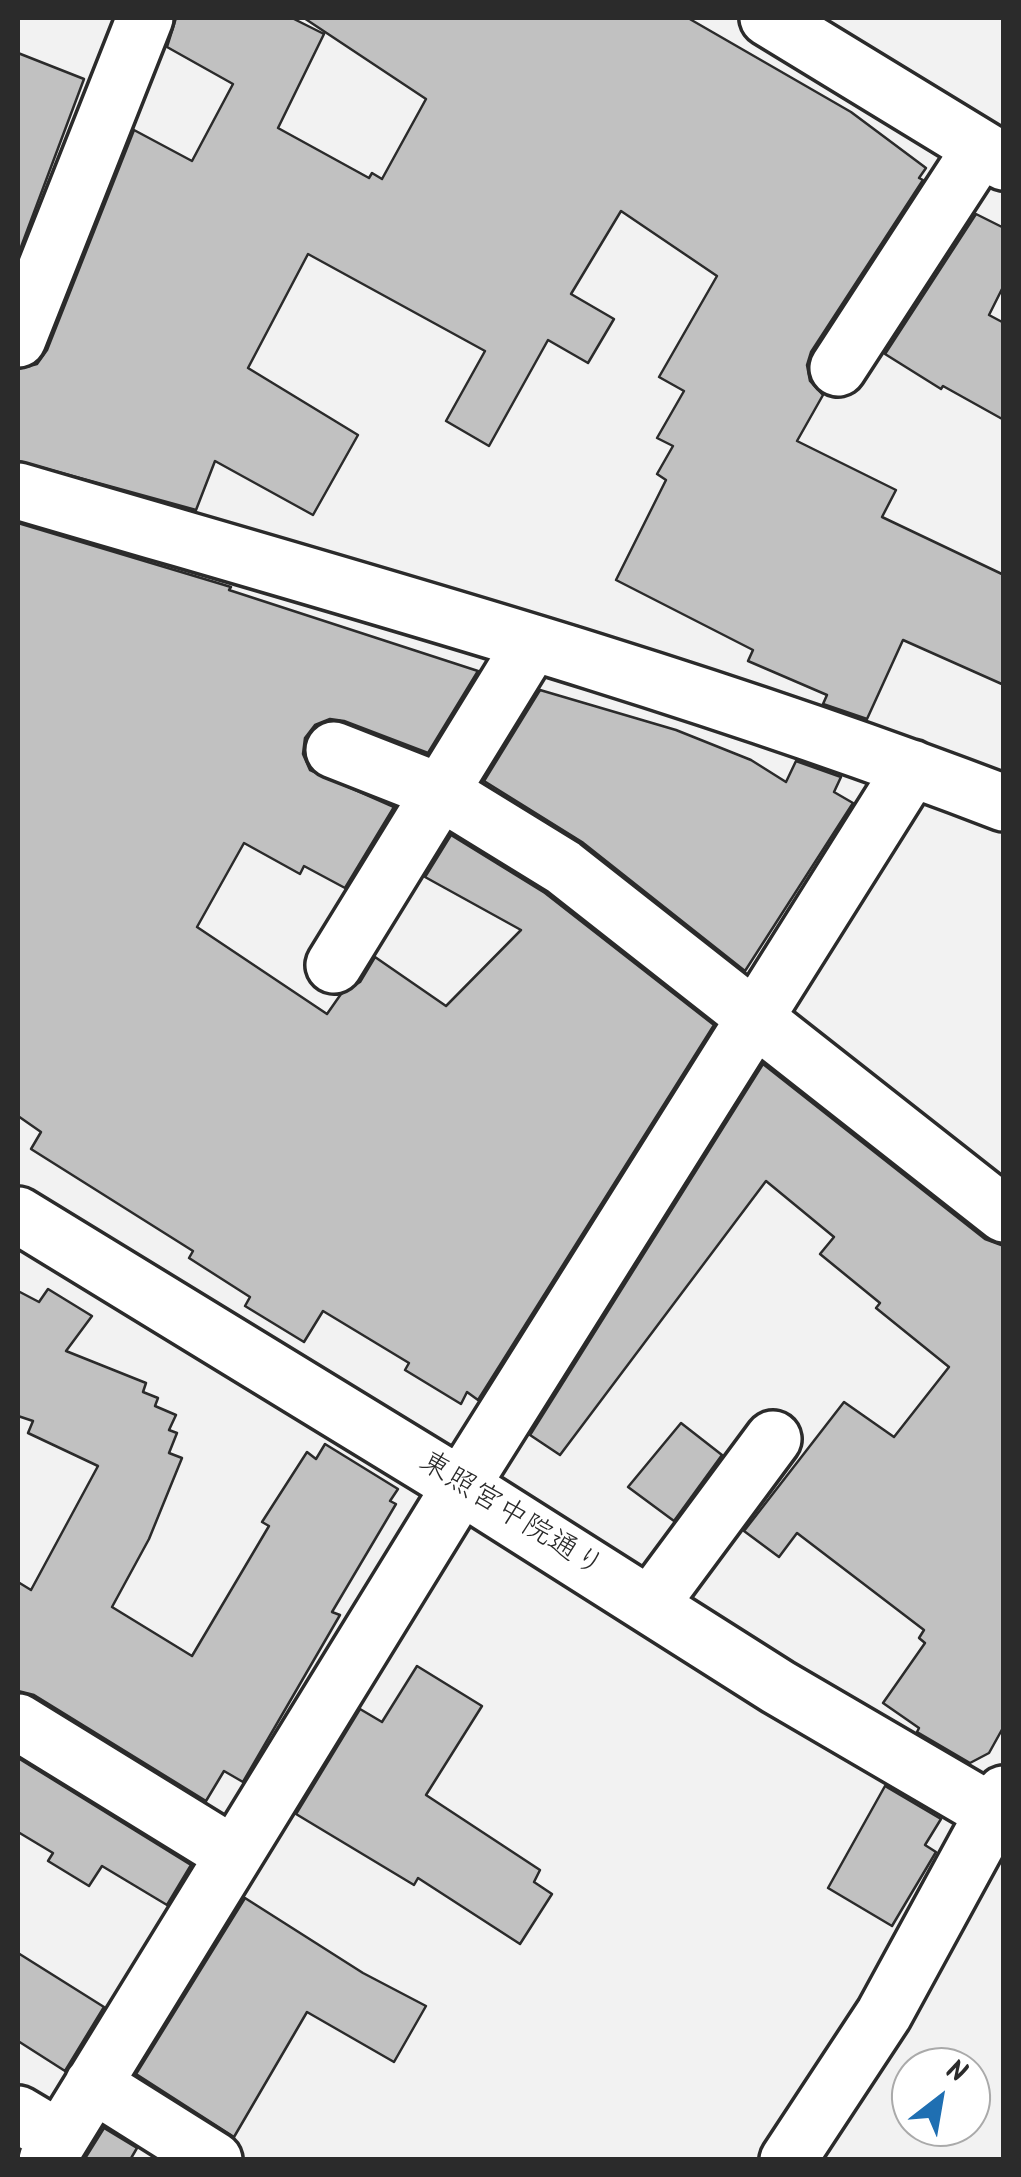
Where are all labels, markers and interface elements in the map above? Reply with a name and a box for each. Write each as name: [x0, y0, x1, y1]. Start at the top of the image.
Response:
street label: 東照宮中院通り: [411, 1446, 609, 1588]
north arrow: [891, 2047, 991, 2147]
text: N: [937, 2049, 975, 2096]

